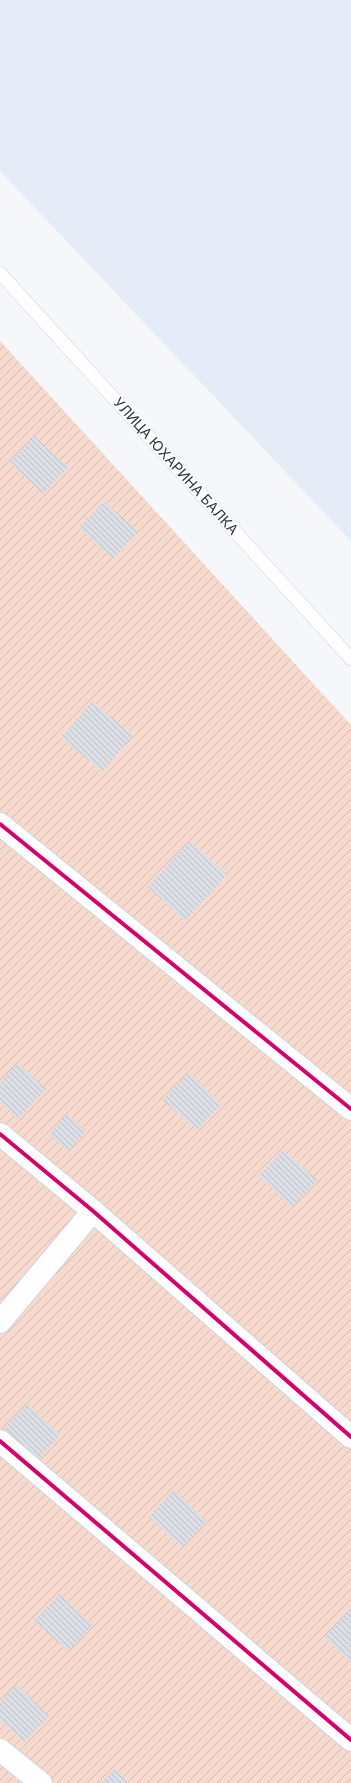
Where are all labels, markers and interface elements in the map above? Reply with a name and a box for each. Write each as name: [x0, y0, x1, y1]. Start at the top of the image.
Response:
street label: УЛИЦА ЮХАРИНА БАЛКА: [110, 394, 243, 538]

